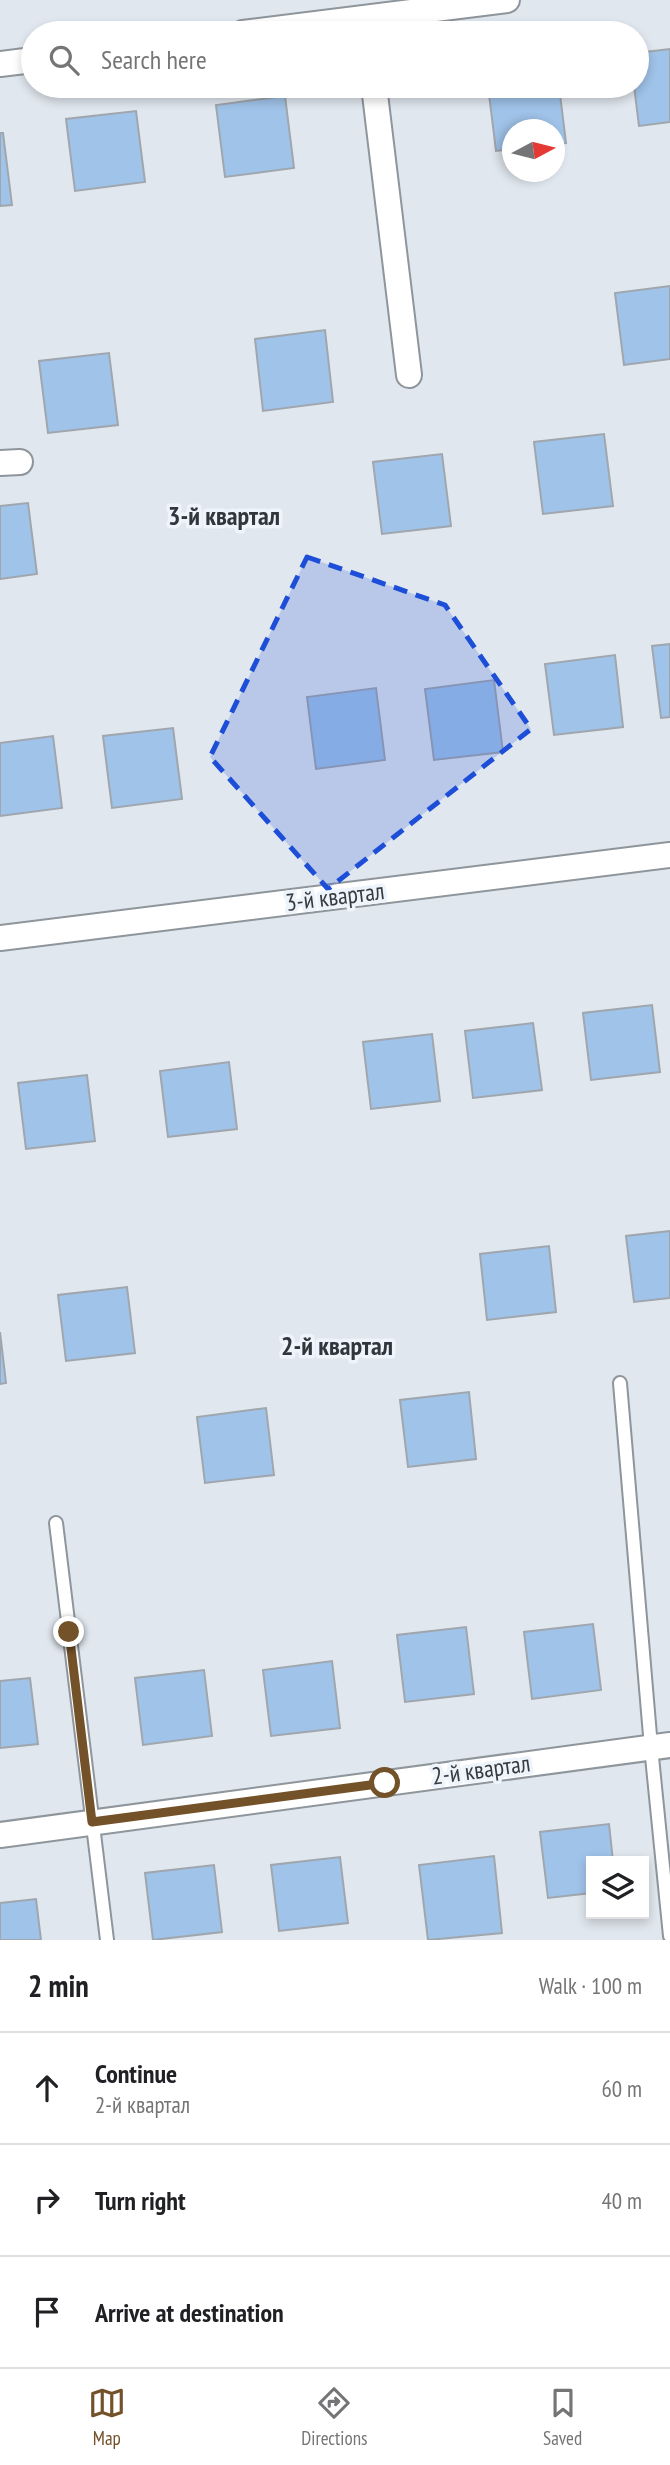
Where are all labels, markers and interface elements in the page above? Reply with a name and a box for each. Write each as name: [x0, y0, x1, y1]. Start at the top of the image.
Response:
search box: [21, 21, 649, 98]
icon: search: [45, 41, 83, 79]
text: Search here: [101, 43, 207, 76]
north arrow: [502, 119, 565, 182]
district label: 3-й квартал: [168, 499, 280, 532]
street label: 3-й квартал: [284, 875, 386, 918]
district label: 2-й квартал: [281, 1329, 393, 1362]
route end: [53, 1616, 84, 1647]
street label: 2-й квартал: [430, 1747, 532, 1792]
route start: [369, 1767, 400, 1798]
map controls: [586, 1856, 649, 1919]
button: layers: [586, 1856, 649, 1919]
text: 2 min: [28, 1966, 89, 2005]
text: Walk · 100 m: [539, 1971, 642, 2000]
text: Continue: [95, 2057, 177, 2090]
icon: ahead: [28, 2069, 66, 2107]
text: 60 m: [601, 2074, 642, 2103]
text: 2-й квартал: [95, 2090, 190, 2119]
icon: right: [28, 2181, 66, 2219]
text: Turn right: [95, 2184, 186, 2217]
text: 40 m: [601, 2186, 642, 2215]
icon: arrive: [28, 2293, 66, 2331]
text: Arrive at destination: [95, 2296, 284, 2329]
tab: Map: [88, 2384, 126, 2450]
tab: Directions: [301, 2384, 367, 2450]
tab: Saved: [543, 2384, 582, 2450]

